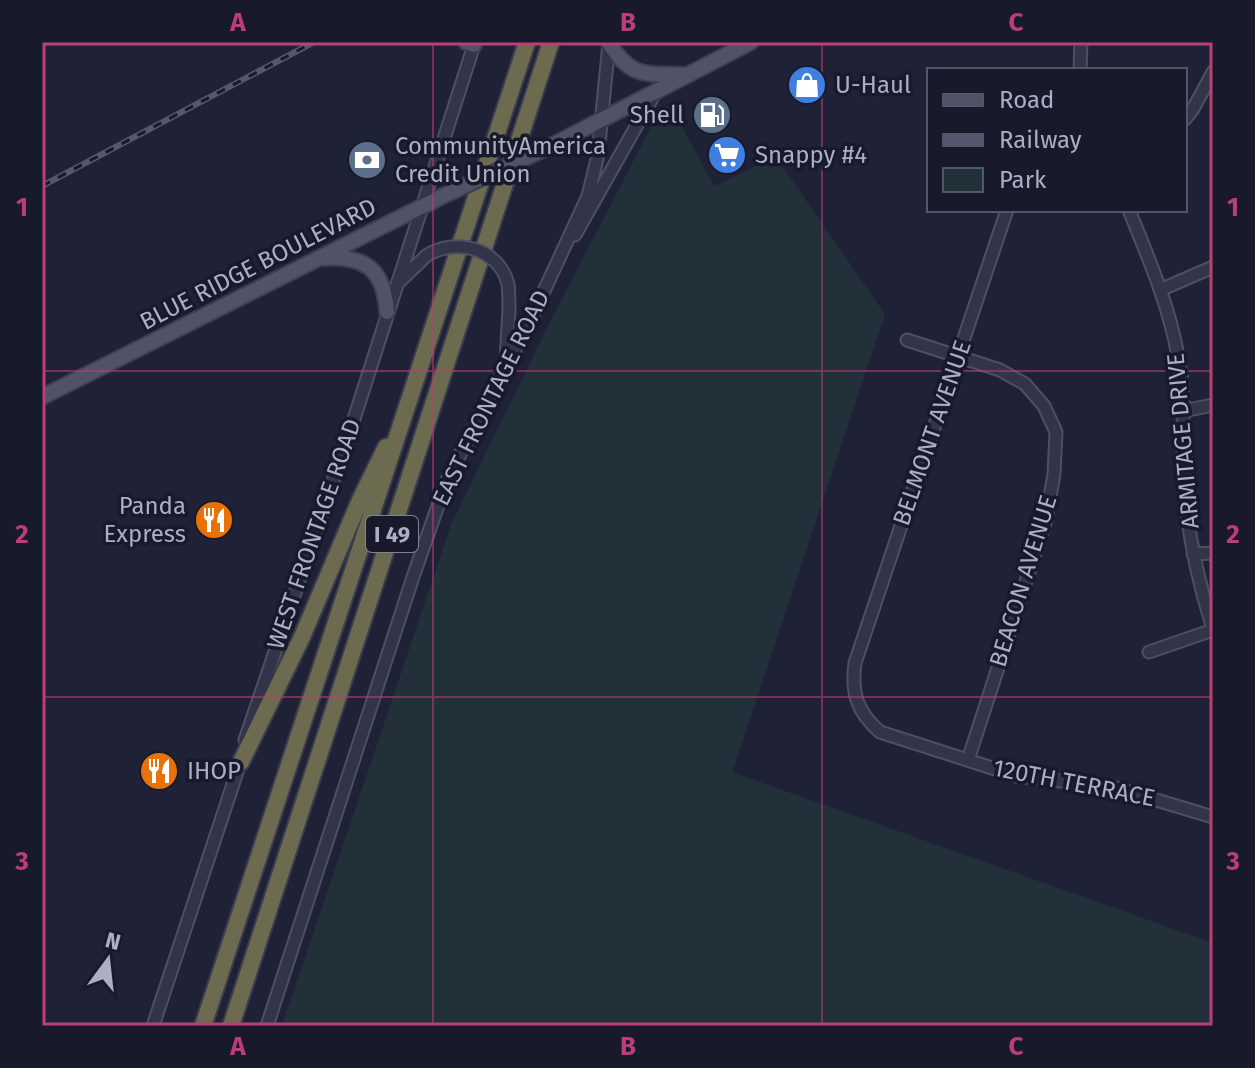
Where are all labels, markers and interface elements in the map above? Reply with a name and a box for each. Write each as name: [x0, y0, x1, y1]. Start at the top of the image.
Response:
text: A: [229, 7, 246, 38]
text: B: [620, 7, 636, 38]
text: C: [1009, 7, 1024, 38]
shop icon: U-Haul: [786, 64, 828, 106]
legend: [927, 68, 1187, 212]
place label: U-Haul: [835, 71, 911, 99]
text: Road: [999, 86, 1054, 114]
fuel station icon: Shell: [691, 94, 733, 136]
place label: Shell: [630, 101, 684, 129]
text: Railway: [999, 126, 1082, 154]
place label: CommunityAmerica Credit Union: [395, 132, 606, 188]
supermarket icon: Snappy #4: [706, 134, 748, 176]
bank icon: CommunityAmerica Credit Union: [346, 139, 388, 181]
place label: Snappy #4: [755, 141, 867, 169]
text: Park: [999, 166, 1047, 194]
text: 1: [16, 192, 28, 223]
street label: BLUE RIDGE BOULEVARD: [135, 192, 381, 336]
text: 1: [1227, 192, 1239, 223]
street label: EAST FRONTAGE ROAD: [427, 286, 555, 510]
street label: BELMONT AVENUE: [887, 337, 977, 529]
street label: ARMITAGE DRIVE: [1161, 352, 1205, 530]
street label: WEST FRONTAGE ROAD: [261, 415, 367, 653]
place label: Panda Express: [103, 492, 186, 548]
street label: BEACON AVENUE: [984, 492, 1062, 670]
restaurant icon: Panda Express: [193, 499, 235, 541]
road number: I 49: [366, 516, 418, 552]
text: 2: [15, 519, 29, 550]
text: 2: [1226, 519, 1240, 550]
restaurant icon: IHOP: [138, 750, 180, 792]
street label: 120TH TERRACE: [991, 754, 1157, 812]
place label: IHOP: [187, 757, 241, 785]
text: 3: [14, 846, 29, 877]
text: 3: [1225, 846, 1240, 877]
north arrow: [68, 920, 148, 1000]
text: N: [103, 926, 124, 956]
text: A: [229, 1031, 246, 1062]
text: B: [620, 1031, 636, 1062]
text: C: [1009, 1031, 1024, 1062]

